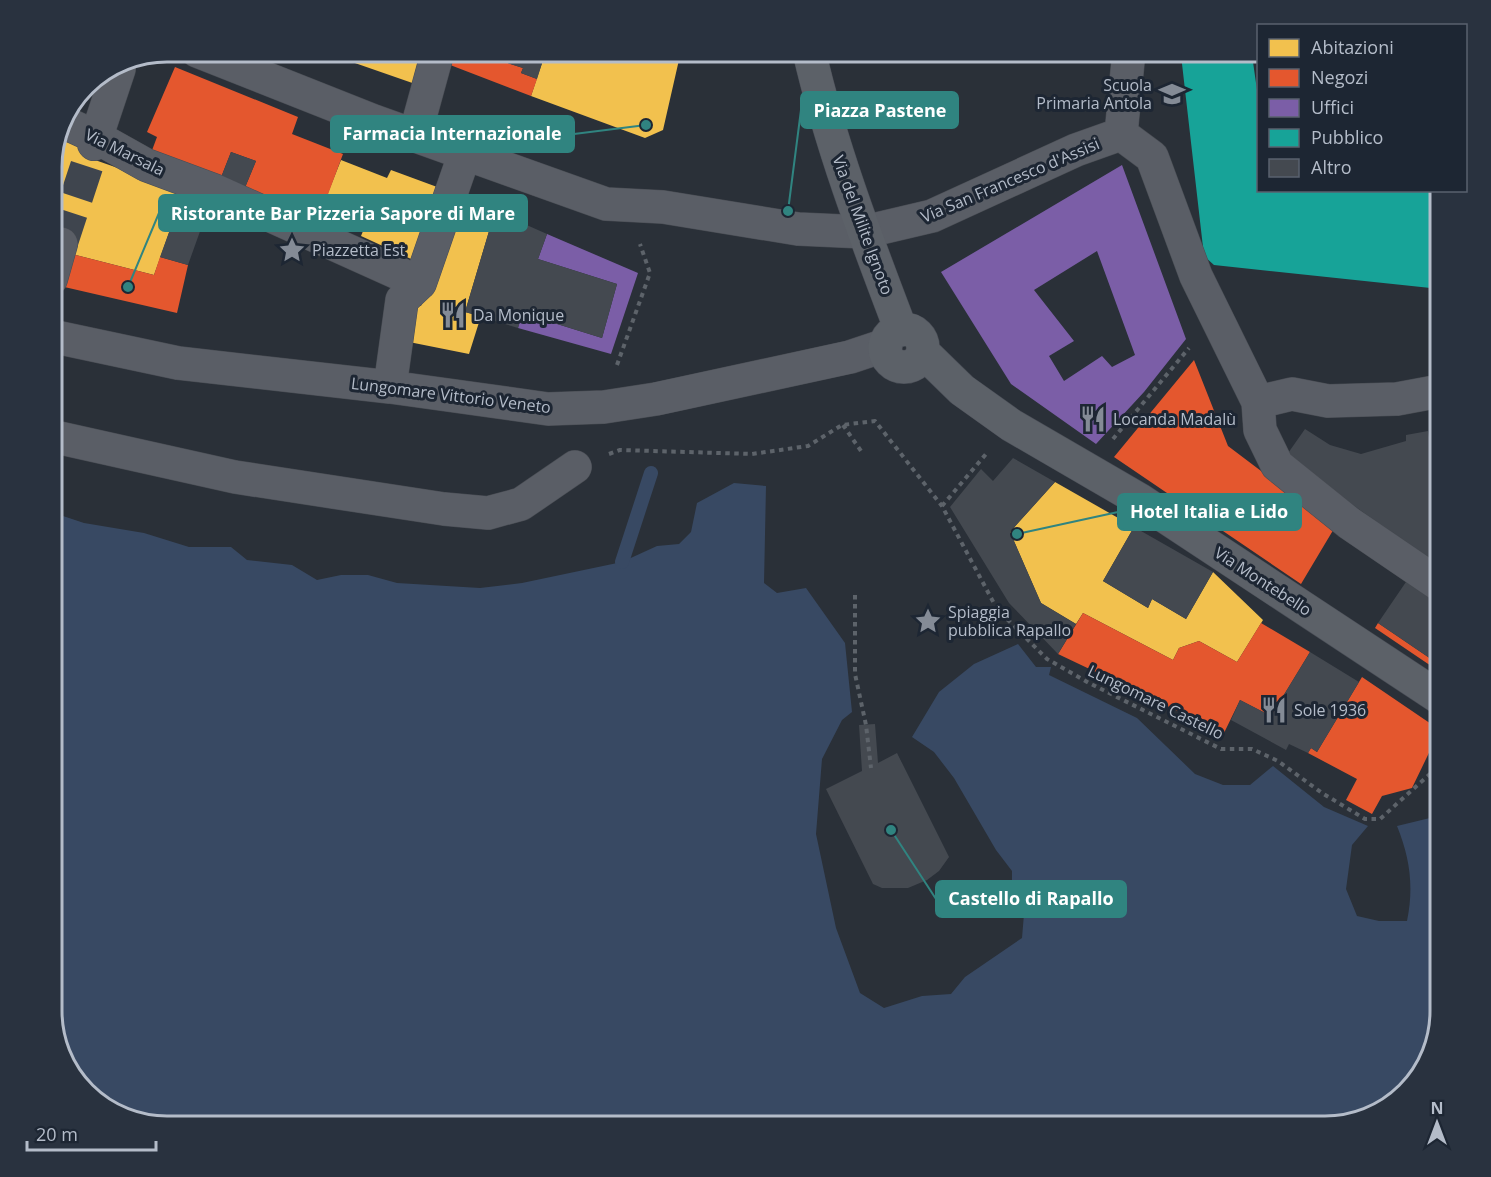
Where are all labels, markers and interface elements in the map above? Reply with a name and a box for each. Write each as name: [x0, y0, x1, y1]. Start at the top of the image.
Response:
legend: [1257, 24, 1467, 192]
text: Abitazioni: [1311, 35, 1394, 59]
text: Negozi: [1311, 65, 1368, 89]
place label: Scuola Primaria Antola: [1036, 74, 1152, 114]
school or university icon: Scuola Primaria Antola: [1157, 79, 1187, 109]
callout: Piazza Pastene: [801, 92, 958, 128]
text: Uffici: [1311, 95, 1354, 119]
text: Piazza Pastene: [814, 98, 946, 122]
callout: Farmacia Internazionale: [331, 116, 574, 152]
text: Farmacia Internazionale: [342, 121, 562, 145]
street label: Via Marsala: [82, 123, 168, 181]
text: Pubblico: [1311, 125, 1383, 149]
street label: Via San Francesco d'Assisi: [917, 132, 1103, 228]
street label: Via del Milite Ignoto: [828, 152, 898, 298]
text: Altro: [1311, 155, 1352, 179]
callout: Ristorante Bar Pizzeria Sapore di Mare: [159, 195, 527, 231]
text: Ristorante Bar Pizzeria Sapore di Mare: [171, 201, 515, 225]
place icon: Piazzetta Est: [277, 235, 307, 265]
place label: Piazzetta Est: [312, 239, 406, 261]
restaurant icon: Da Monique: [438, 300, 468, 330]
place label: Da Monique: [473, 304, 564, 326]
street label: Lungomare Vittorio Veneto: [350, 372, 552, 418]
restaurant icon: Locanda Madalù: [1078, 404, 1108, 434]
place label: Locanda Madalù: [1113, 408, 1236, 430]
callout: Hotel Italia e Lido: [1118, 494, 1301, 530]
text: Hotel Italia e Lido: [1130, 499, 1288, 523]
street label: Via Montebello: [1210, 541, 1316, 621]
place label: Spiaggia pubblica Rapallo: [948, 601, 1071, 641]
place icon: Spiaggia pubblica Rapallo: [913, 606, 943, 636]
street label: Lungomare Castello: [1084, 660, 1228, 744]
restaurant icon: Sole 1936: [1259, 695, 1289, 725]
place label: Sole 1936: [1294, 699, 1366, 721]
callout: Castello di Rapallo: [936, 881, 1126, 917]
text: Castello di Rapallo: [948, 886, 1114, 910]
north arrow: [1407, 1093, 1467, 1153]
text: N: [1430, 1097, 1444, 1119]
scale bar: [27, 1114, 156, 1152]
text: 20 m: [36, 1122, 78, 1146]

